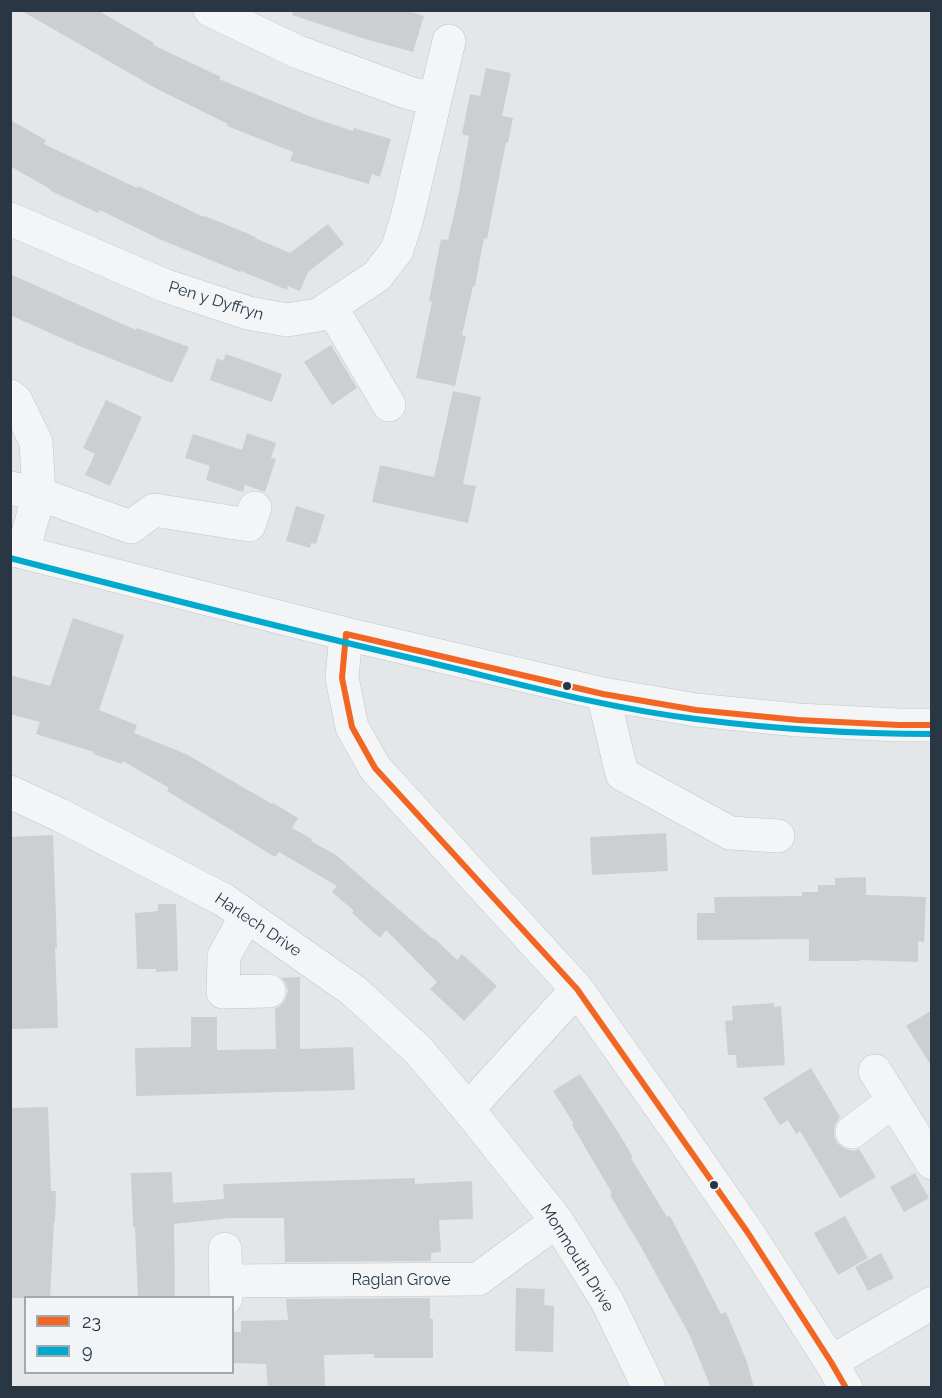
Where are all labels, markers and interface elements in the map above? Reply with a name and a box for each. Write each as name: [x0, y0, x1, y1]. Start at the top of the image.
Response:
street label: Pen y Dyffryn: [166, 277, 266, 325]
unlabelled marker: [561, 680, 573, 692]
street label: Harlech Drive: [211, 889, 305, 961]
unlabelled marker: [708, 1179, 720, 1191]
street label: Monmouth Drive: [536, 1201, 618, 1315]
street label: Raglan Grove: [351, 1270, 451, 1290]
legend: [24, 1296, 234, 1374]
text: 23: [82, 1311, 101, 1332]
text: 9: [82, 1341, 93, 1362]

